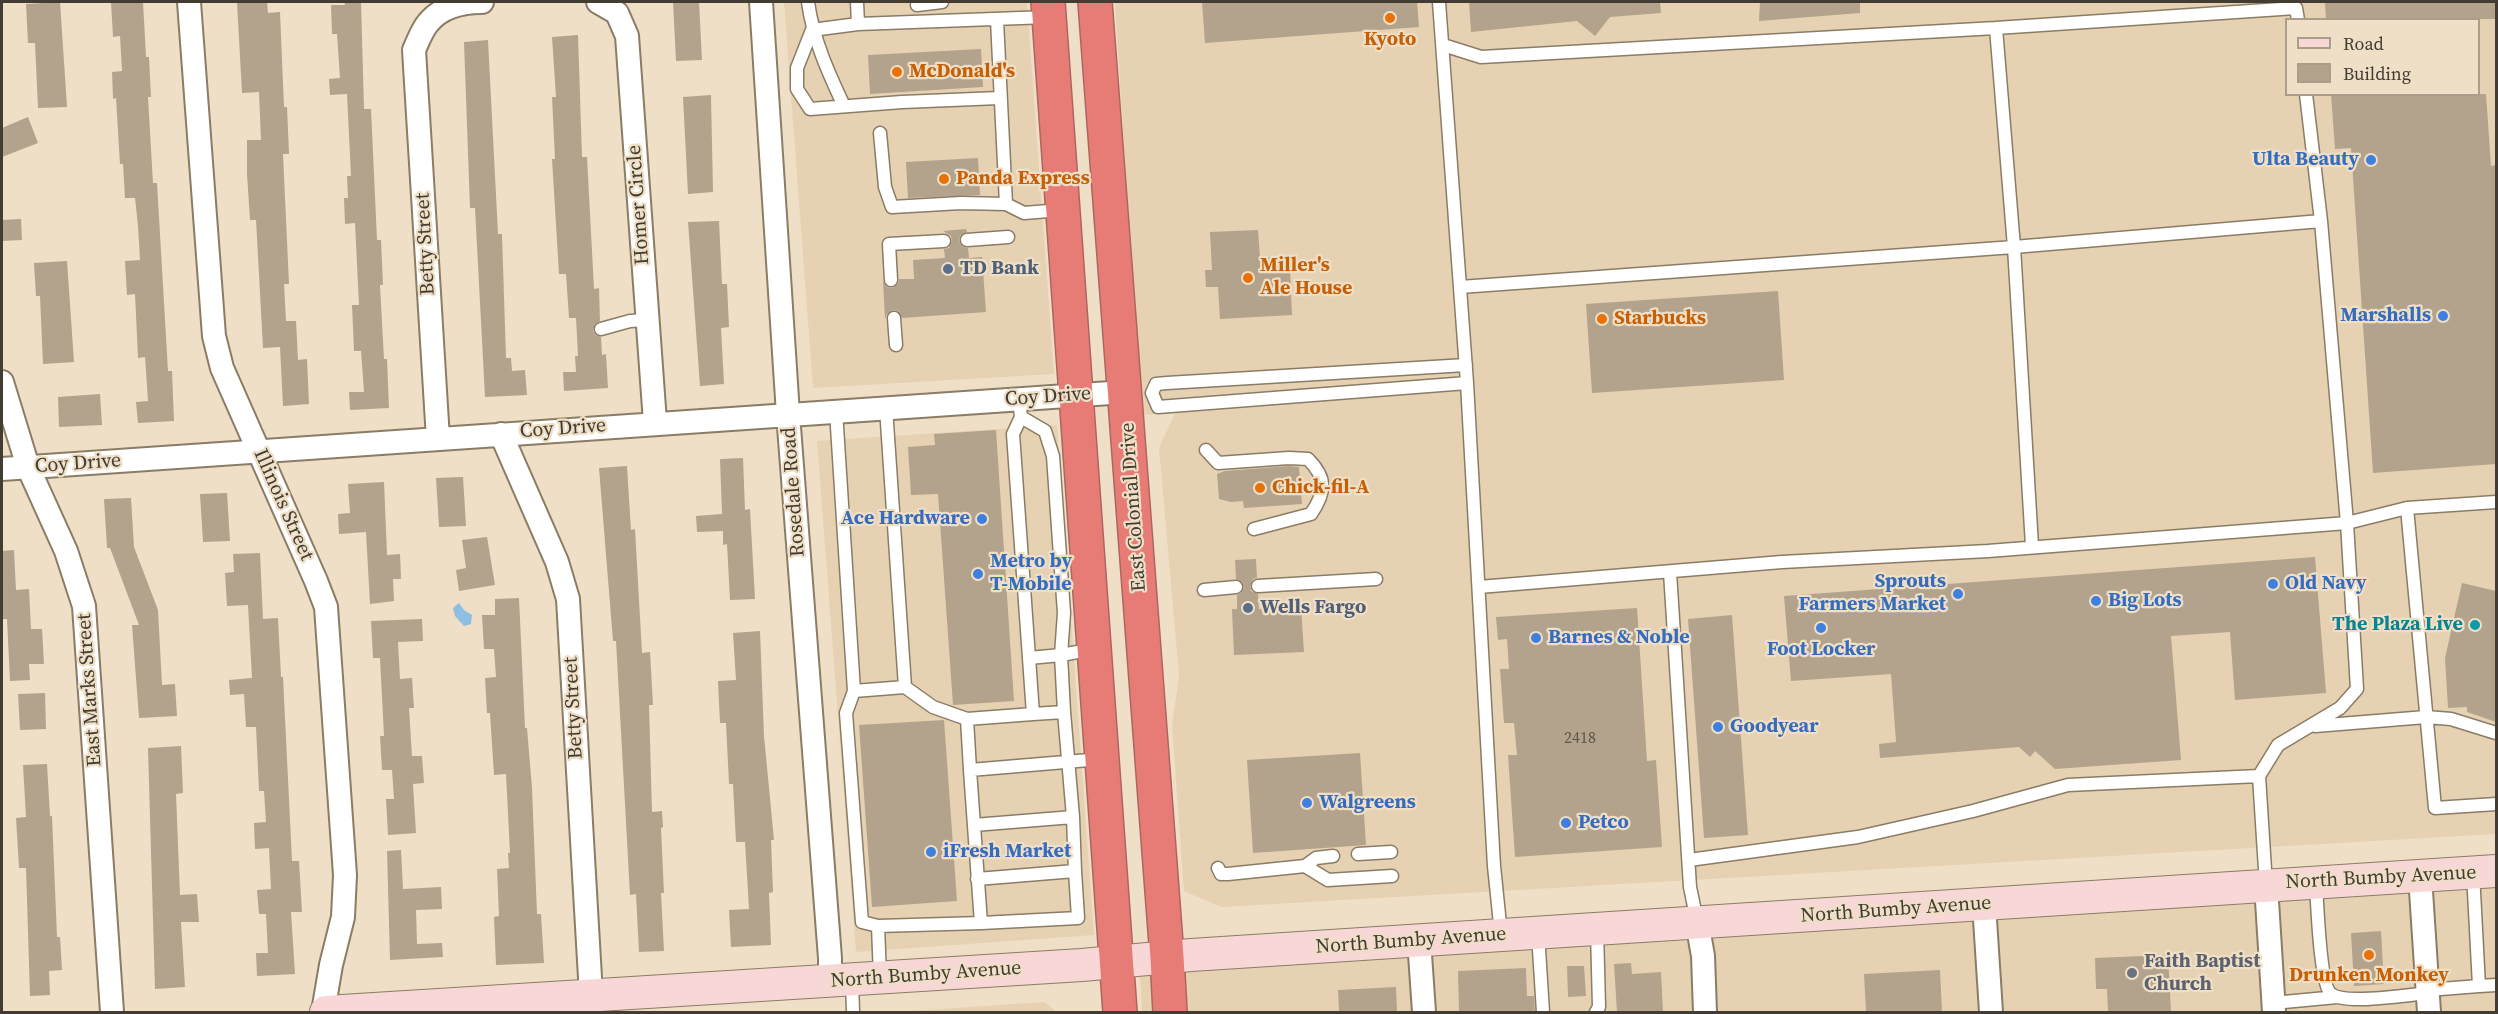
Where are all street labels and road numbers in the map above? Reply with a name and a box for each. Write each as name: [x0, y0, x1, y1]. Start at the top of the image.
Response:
street label: Homer Circle: [623, 144, 655, 266]
street label: Betty Street: [411, 192, 441, 296]
street label: Coy Drive: [1004, 382, 1092, 412]
street label: Coy Drive: [519, 414, 607, 444]
street label: East Colonial Drive: [1116, 422, 1152, 592]
street label: Rosedale Road: [777, 426, 811, 558]
street label: Illinois Street: [248, 446, 318, 564]
street label: Coy Drive: [34, 449, 122, 479]
street label: East Marks Street: [73, 612, 107, 768]
street label: Betty Street: [559, 656, 589, 760]
street label: North Bumby Avenue: [2285, 861, 2477, 895]
street label: North Bumby Avenue: [1800, 891, 1992, 929]
street label: North Bumby Avenue: [1315, 922, 1507, 960]
street label: North Bumby Avenue: [830, 956, 1022, 994]

